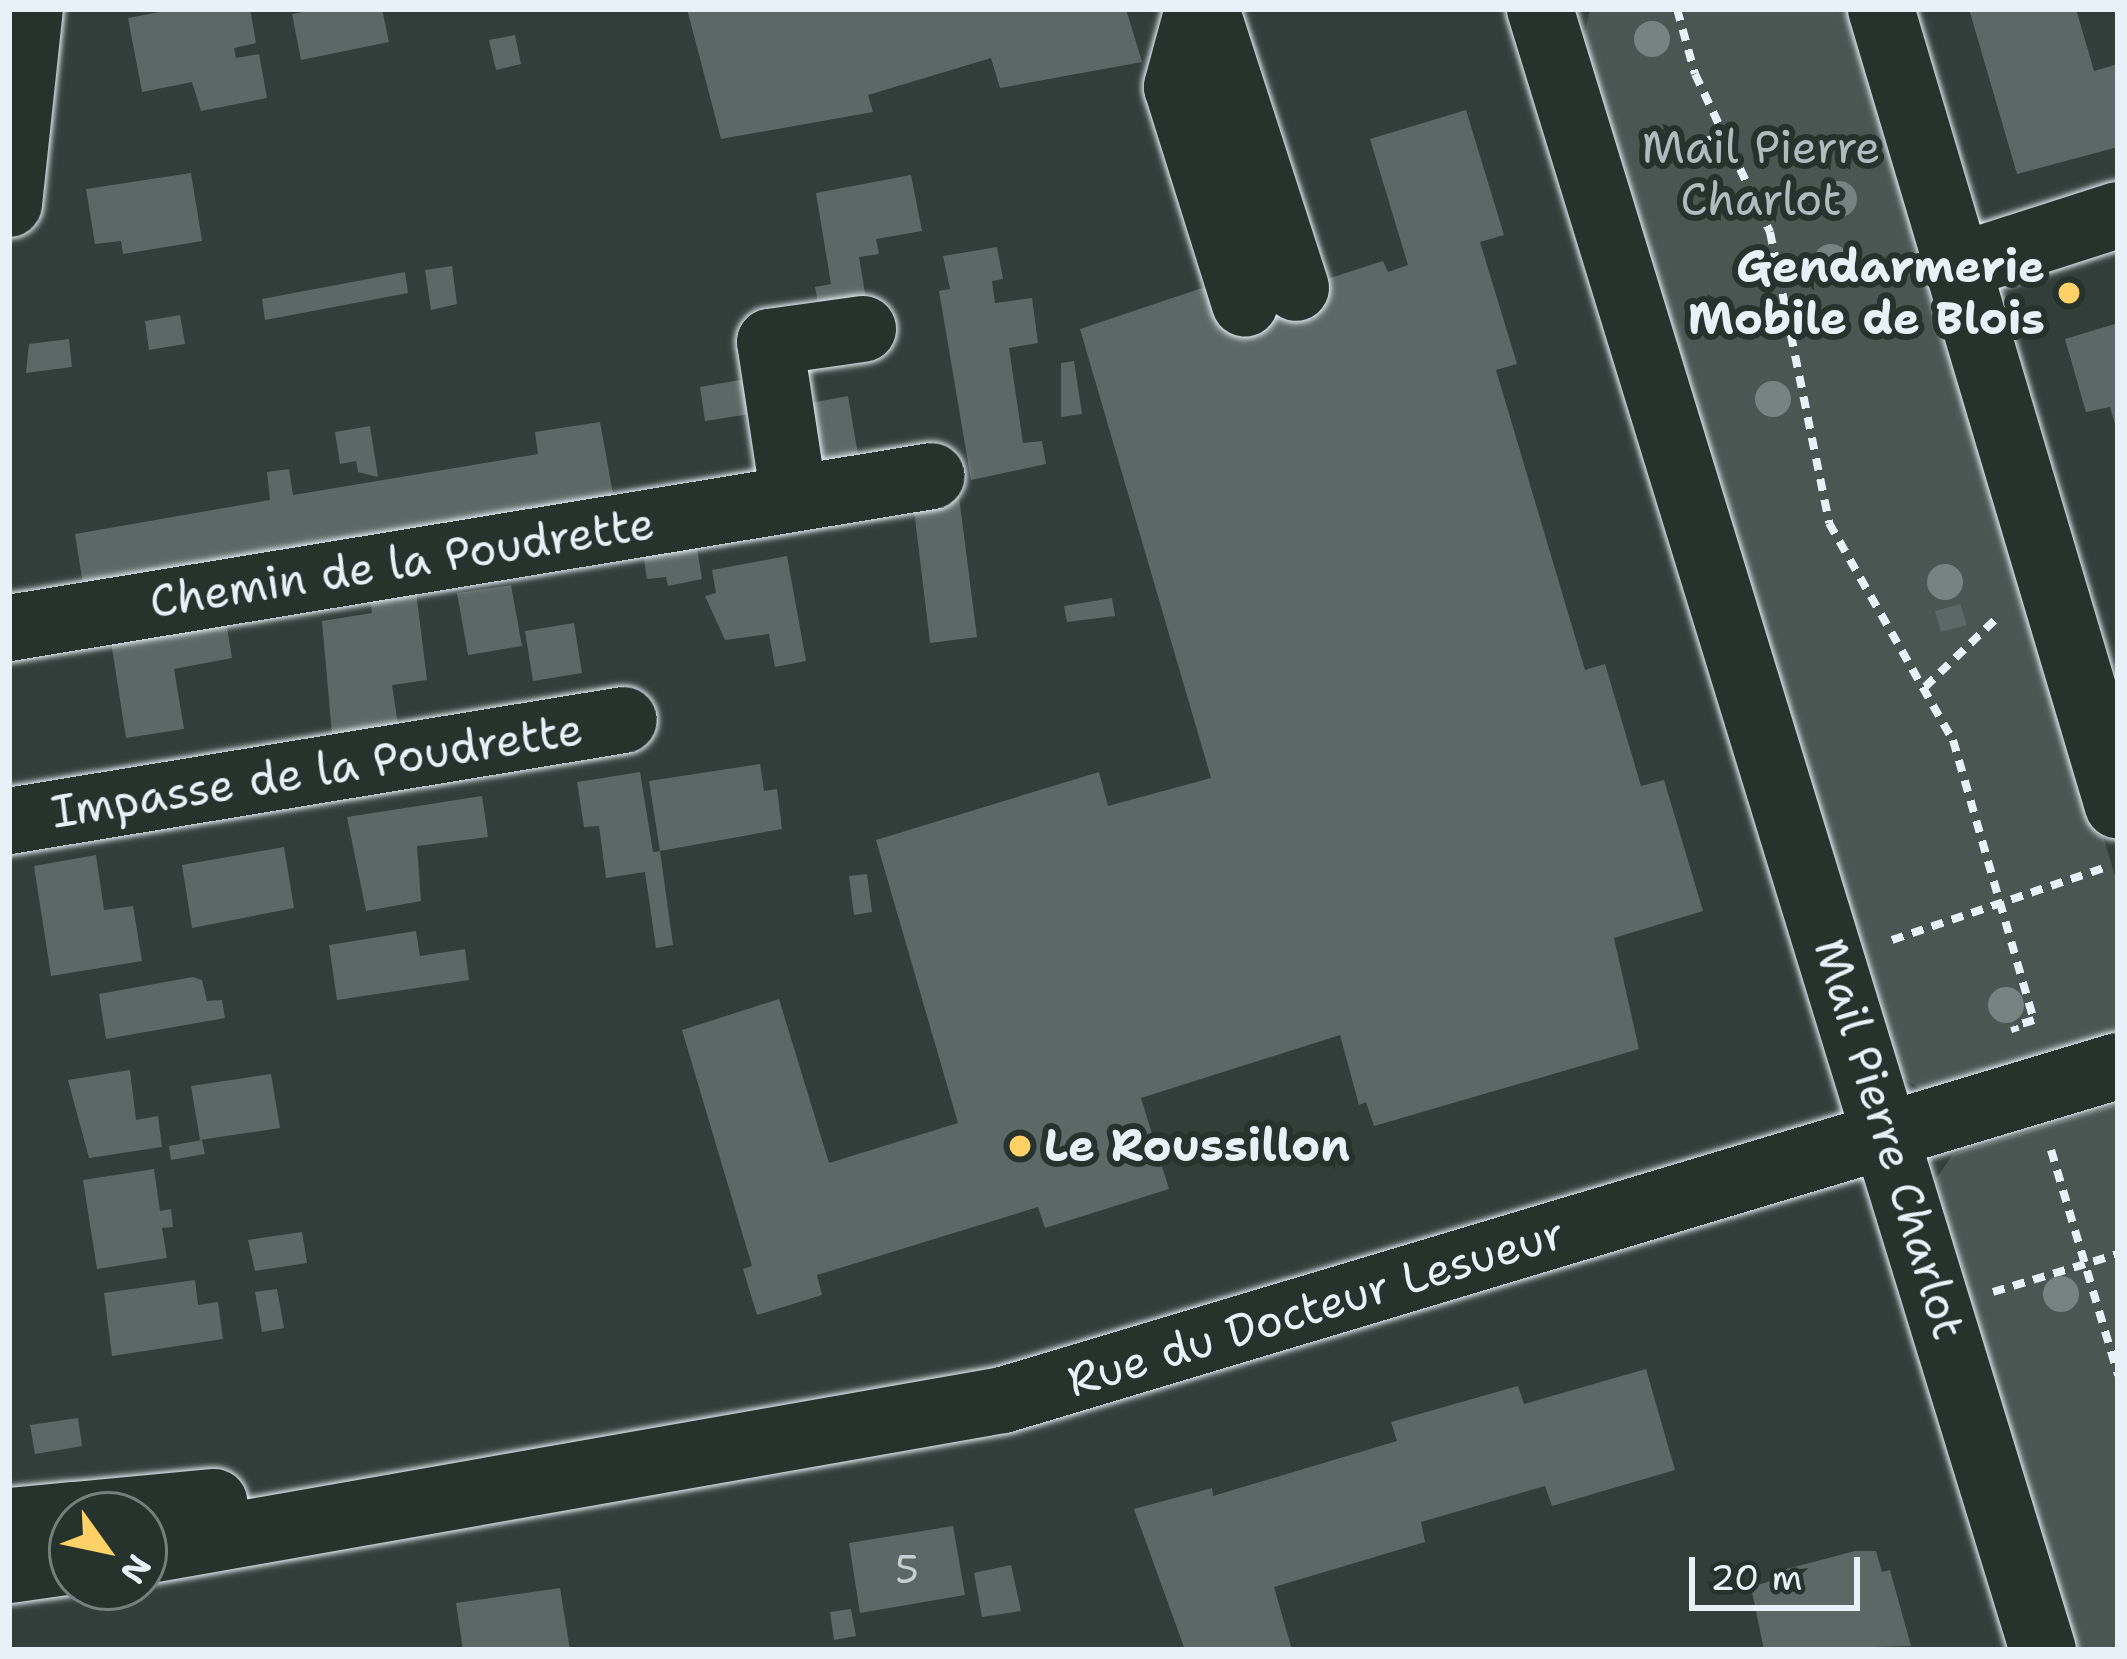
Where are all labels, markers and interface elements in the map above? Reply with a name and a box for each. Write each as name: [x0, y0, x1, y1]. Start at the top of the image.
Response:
park label: Mail Pierre Charlot: [1642, 121, 1880, 227]
place label: Gendarmerie Mobile de Blois: [1688, 240, 2045, 346]
marker: Gendarmerie Mobile de Blois: [2056, 280, 2082, 306]
street label: Chemin de la Poudrette: [146, 496, 658, 630]
street label: Impasse de la Poudrette: [48, 702, 586, 840]
street label: Mail Pierre Charlot: [1802, 932, 1976, 1346]
place label: Le Roussillon: [1044, 1119, 1350, 1173]
marker: Le Roussillon: [1007, 1133, 1033, 1159]
street label: Rue du Docteur Lesueur: [1061, 1206, 1571, 1408]
north arrow: [48, 1491, 168, 1611]
scale bar: [1695, 1533, 1866, 1607]
text: N: [110, 1546, 162, 1592]
house number: 5: [895, 1546, 919, 1592]
text: 20 m: [1710, 1553, 1803, 1602]

